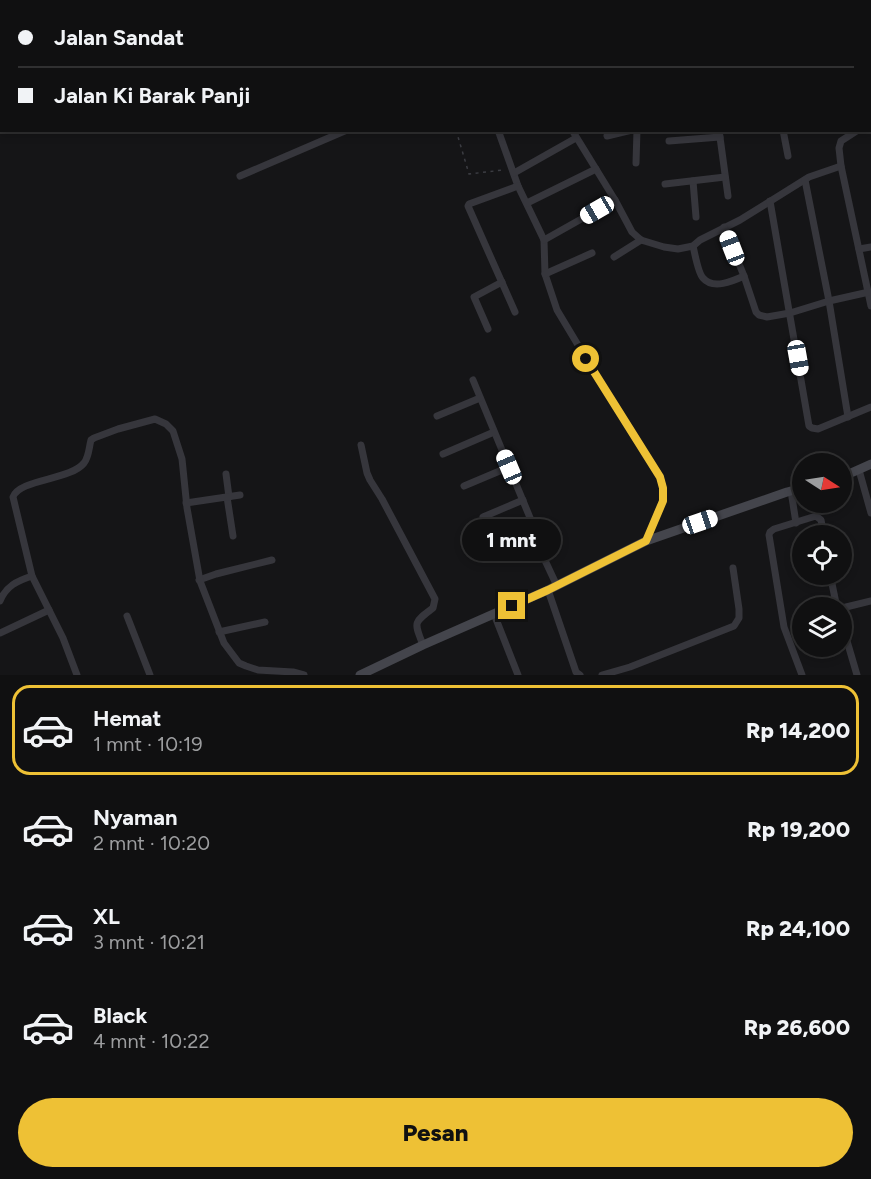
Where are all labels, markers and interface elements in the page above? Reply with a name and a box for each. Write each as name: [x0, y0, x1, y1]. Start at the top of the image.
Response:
text: Jalan Sandat: [54, 24, 184, 51]
text: Jalan Ki Barak Panji: [54, 82, 250, 109]
car: [577, 193, 617, 227]
car: [717, 228, 747, 268]
car: [786, 339, 810, 377]
route start: [572, 345, 599, 372]
car: [494, 447, 524, 487]
north arrow: [792, 453, 852, 513]
map controls: [792, 453, 852, 657]
car: [680, 508, 720, 536]
callout: 1 mnt: [462, 519, 562, 561]
button: locate: [792, 525, 852, 585]
text: 1 mnt: [486, 528, 537, 552]
route end: [498, 592, 525, 619]
button: layers: [792, 597, 852, 657]
icon: car: [21, 703, 75, 757]
text: Hemat: [93, 705, 161, 732]
text: Rp 14,200: [746, 717, 850, 744]
text: 1 mnt · 10:19: [93, 732, 203, 756]
icon: car: [21, 802, 75, 856]
text: Nyaman: [93, 804, 177, 831]
text: Rp 19,200: [747, 816, 850, 843]
text: 2 mnt · 10:20: [93, 831, 210, 855]
icon: car: [21, 901, 75, 955]
text: XL: [93, 903, 120, 930]
text: Rp 24,100: [746, 915, 850, 942]
text: 3 mnt · 10:21: [93, 930, 205, 954]
icon: car: [21, 1000, 75, 1054]
text: Black: [93, 1002, 147, 1029]
text: Rp 26,600: [744, 1014, 850, 1041]
text: 4 mnt · 10:22: [93, 1029, 210, 1053]
button: Pesan: [18, 1098, 853, 1167]

